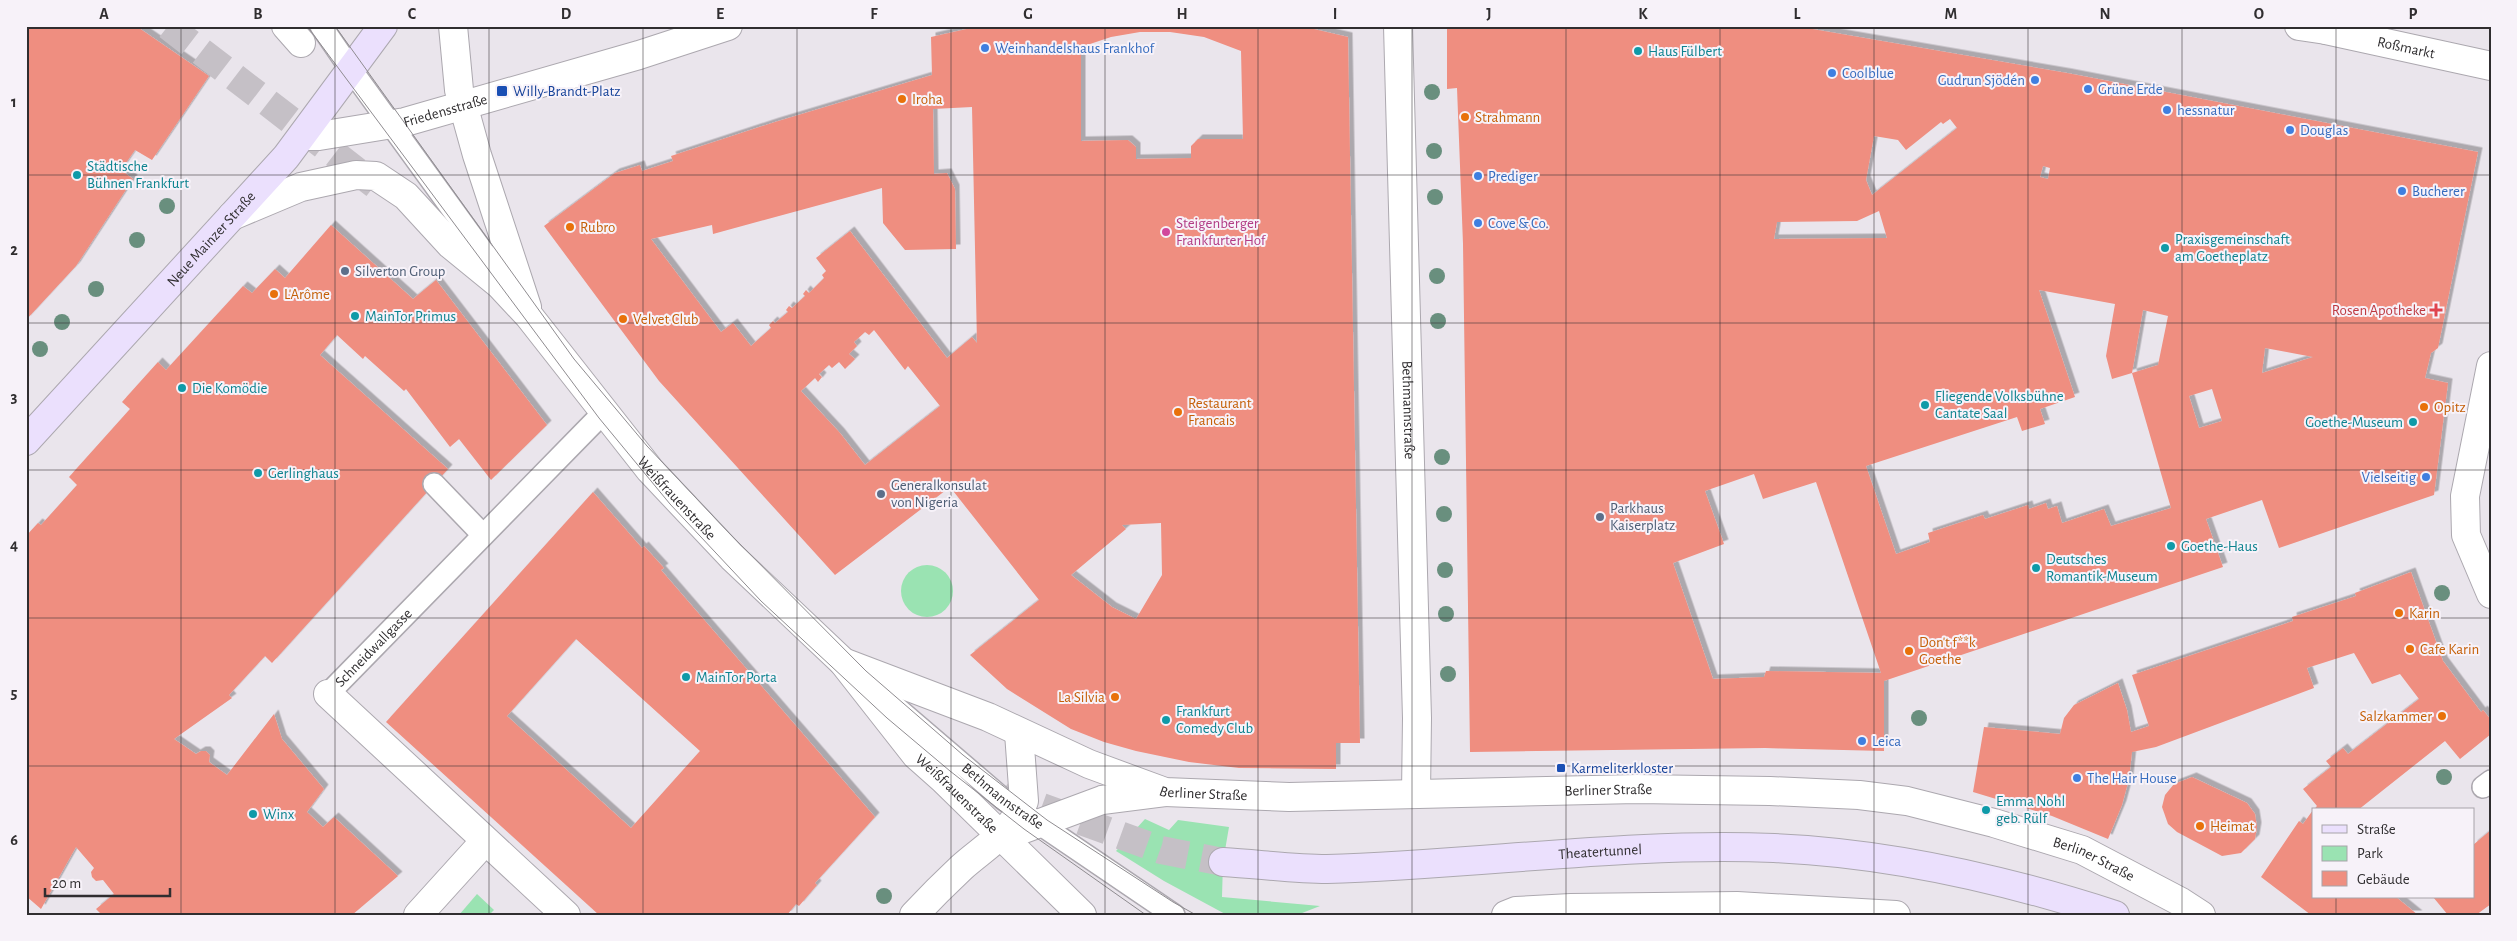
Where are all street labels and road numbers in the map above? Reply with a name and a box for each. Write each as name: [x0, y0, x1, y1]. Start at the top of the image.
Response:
street label: Roßmarkt: [2376, 34, 2436, 62]
street label: Friedensstraße: [402, 92, 489, 130]
street label: Neue Mainzer Straße: [164, 189, 258, 290]
street label: Bethmannstraße: [1399, 360, 1417, 459]
street label: Weißfrauenstraße: [634, 454, 719, 543]
street label: Schneidwallgasse: [333, 606, 415, 690]
street label: Weißfrauenstraße: [912, 751, 1001, 836]
street label: Bethmannstraße: [959, 760, 1046, 832]
street label: Berliner Straße: [1564, 782, 1652, 799]
street label: Berliner Straße: [1157, 784, 1248, 803]
street label: Berliner Straße: [2051, 835, 2137, 884]
street label: Theatertunnel: [1558, 842, 1642, 862]

